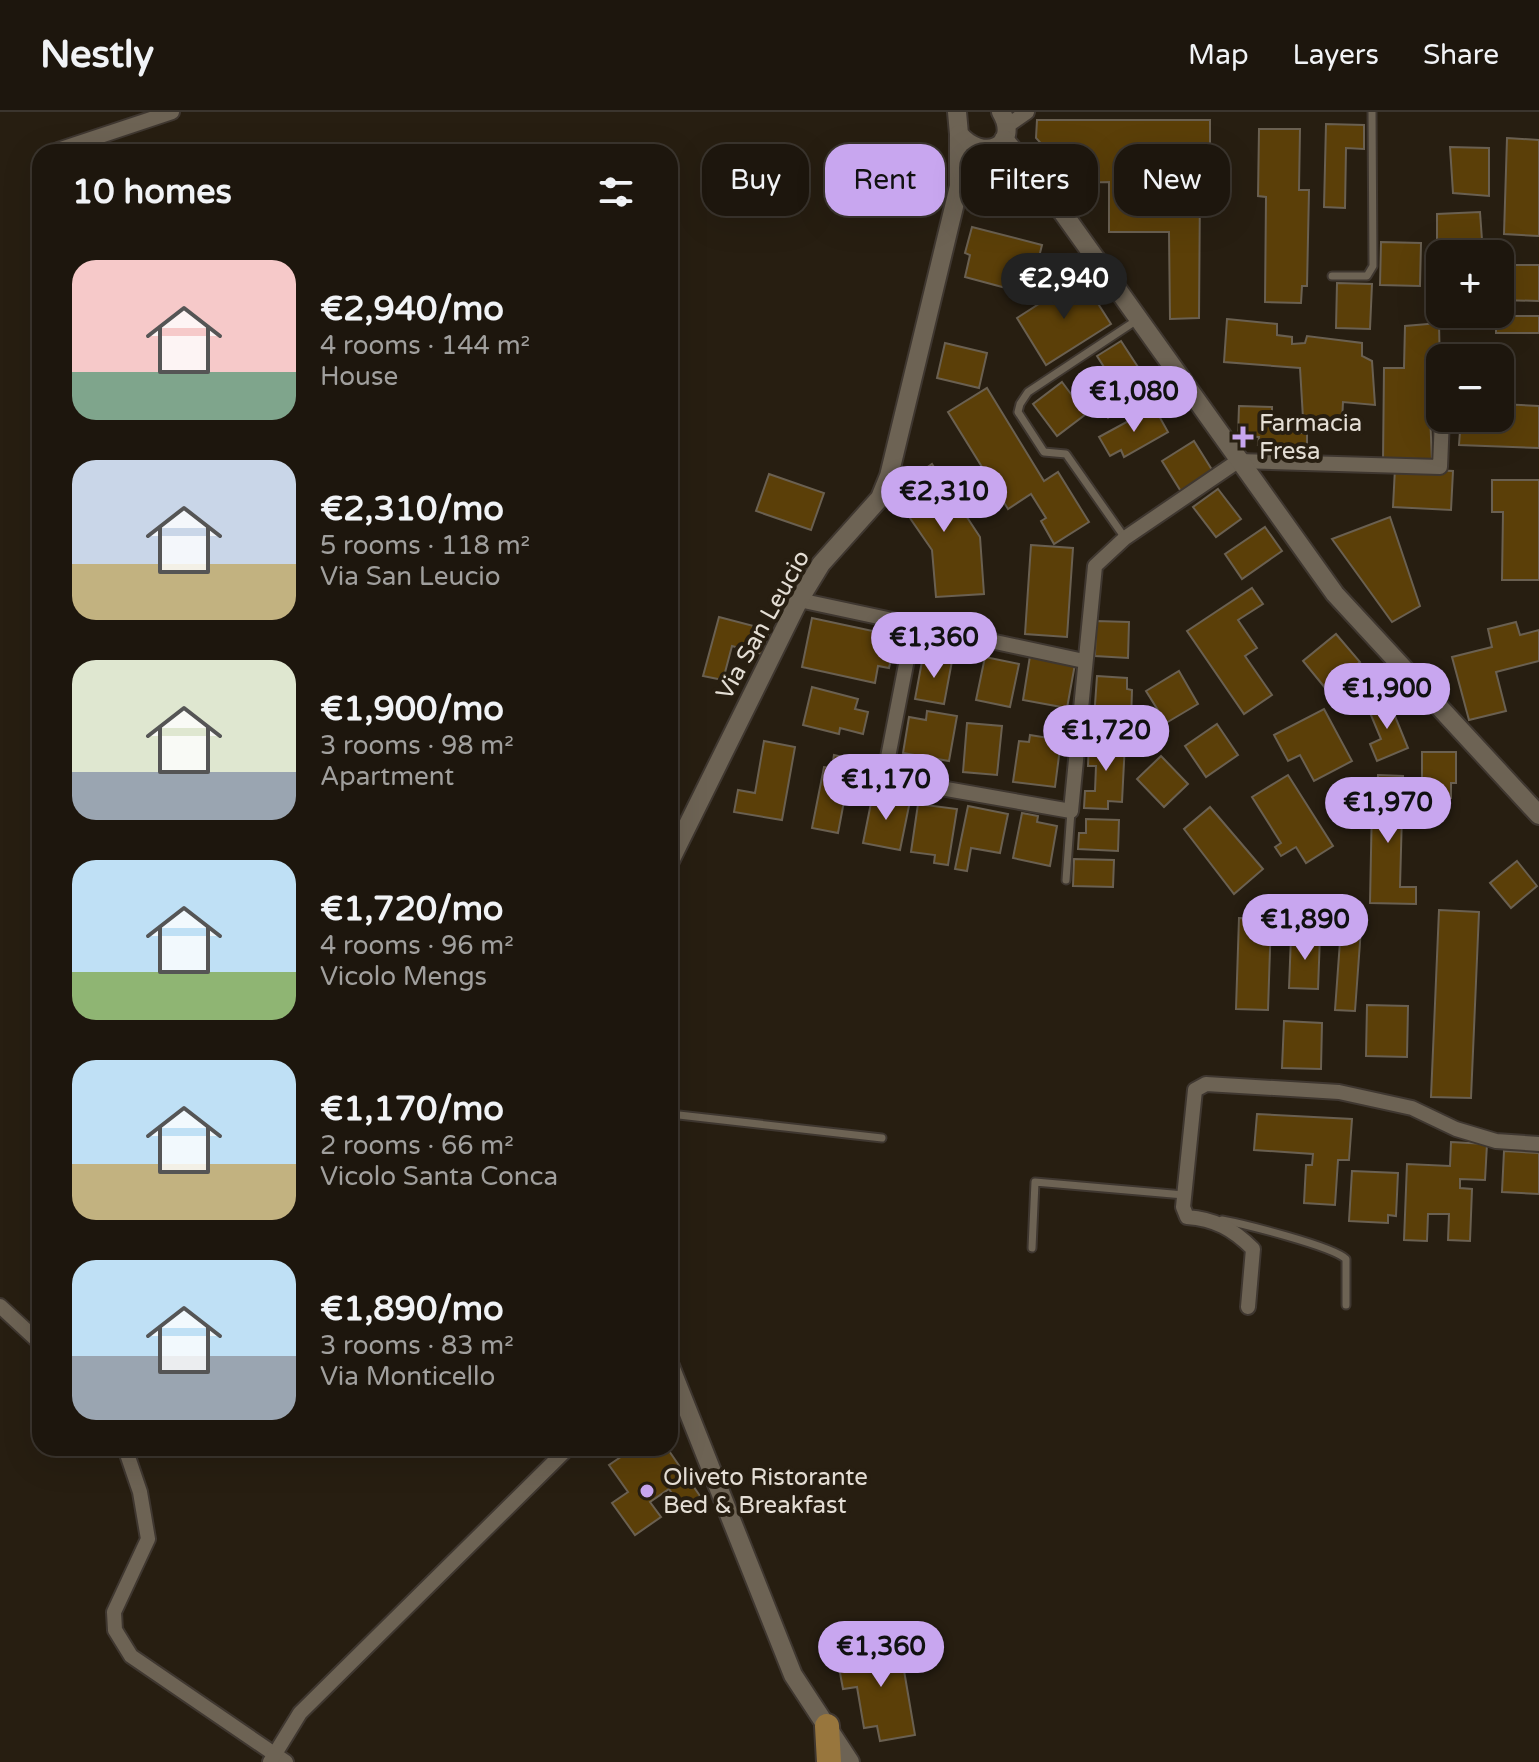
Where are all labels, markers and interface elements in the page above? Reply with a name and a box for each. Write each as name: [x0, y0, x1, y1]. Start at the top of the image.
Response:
text: Nestly: [40, 32, 154, 78]
text: Map: [1188, 38, 1249, 72]
text: Layers: [1293, 38, 1379, 72]
text: Share: [1423, 38, 1499, 72]
chip: Buy: [702, 144, 809, 216]
chip: Rent: [825, 144, 945, 216]
chip: Filters: [961, 144, 1098, 216]
chip: New: [1114, 144, 1230, 216]
icon: filters: [594, 170, 638, 214]
text: 10 homes: [72, 172, 232, 213]
map controls: [1426, 240, 1514, 432]
button: +: [1426, 240, 1514, 328]
pin: €2,940: [999, 253, 1129, 321]
text: €2,940: [1019, 263, 1109, 294]
text: €2,940/mo: [320, 289, 504, 330]
icon: home: [136, 292, 232, 388]
text: 4 rooms · 144 m²: [320, 330, 530, 361]
button: −: [1426, 344, 1514, 432]
text: House: [320, 361, 398, 392]
pin: €1,080: [1069, 366, 1199, 434]
text: €1,080: [1089, 376, 1179, 407]
place label: Farmacia Fresa: [1259, 409, 1362, 466]
marker: Farmacia Fresa: [1234, 428, 1252, 446]
pin: €2,310: [879, 466, 1009, 534]
text: €2,310: [899, 476, 989, 507]
text: €2,310/mo: [320, 489, 504, 530]
icon: home: [136, 492, 232, 588]
text: 5 rooms · 118 m²: [320, 530, 530, 561]
street label: Via San Leucio: [710, 545, 816, 705]
text: Via San Leucio: [320, 561, 501, 592]
pin: €1,360: [869, 612, 999, 680]
text: €1,360: [889, 622, 979, 653]
pin: €1,900: [1322, 663, 1452, 731]
text: €1,900: [1342, 673, 1432, 704]
text: €1,900/mo: [320, 689, 504, 730]
icon: home: [136, 692, 232, 788]
pin: €1,720: [1041, 705, 1171, 773]
text: €1,720: [1061, 715, 1151, 746]
text: 3 rooms · 98 m²: [320, 730, 514, 761]
pin: €1,170: [821, 754, 951, 822]
text: Apartment: [320, 761, 454, 792]
text: €1,170: [841, 764, 931, 795]
pin: €1,970: [1323, 777, 1453, 845]
text: €1,970: [1343, 787, 1433, 818]
text: €1,720/mo: [320, 889, 504, 930]
icon: home: [136, 892, 232, 988]
pin: €1,890: [1240, 894, 1370, 962]
text: €1,890: [1260, 904, 1350, 935]
text: 4 rooms · 96 m²: [320, 930, 514, 961]
text: Vicolo Mengs: [320, 961, 487, 992]
text: €1,170/mo: [320, 1089, 504, 1130]
icon: home: [136, 1092, 232, 1188]
text: 2 rooms · 66 m²: [320, 1130, 514, 1161]
text: Vicolo Santa Conca: [320, 1161, 558, 1192]
text: €1,890/mo: [320, 1289, 504, 1330]
icon: home: [136, 1292, 232, 1388]
text: 3 rooms · 83 m²: [320, 1330, 514, 1361]
text: Via Monticello: [320, 1361, 495, 1392]
place label: Oliveto Ristorante Bed & Breakfast: [663, 1463, 868, 1520]
marker: Oliveto Ristorante Bed & Breakfast: [638, 1482, 656, 1500]
pin: €1,360: [816, 1621, 946, 1689]
text: €1,360: [836, 1631, 926, 1662]

